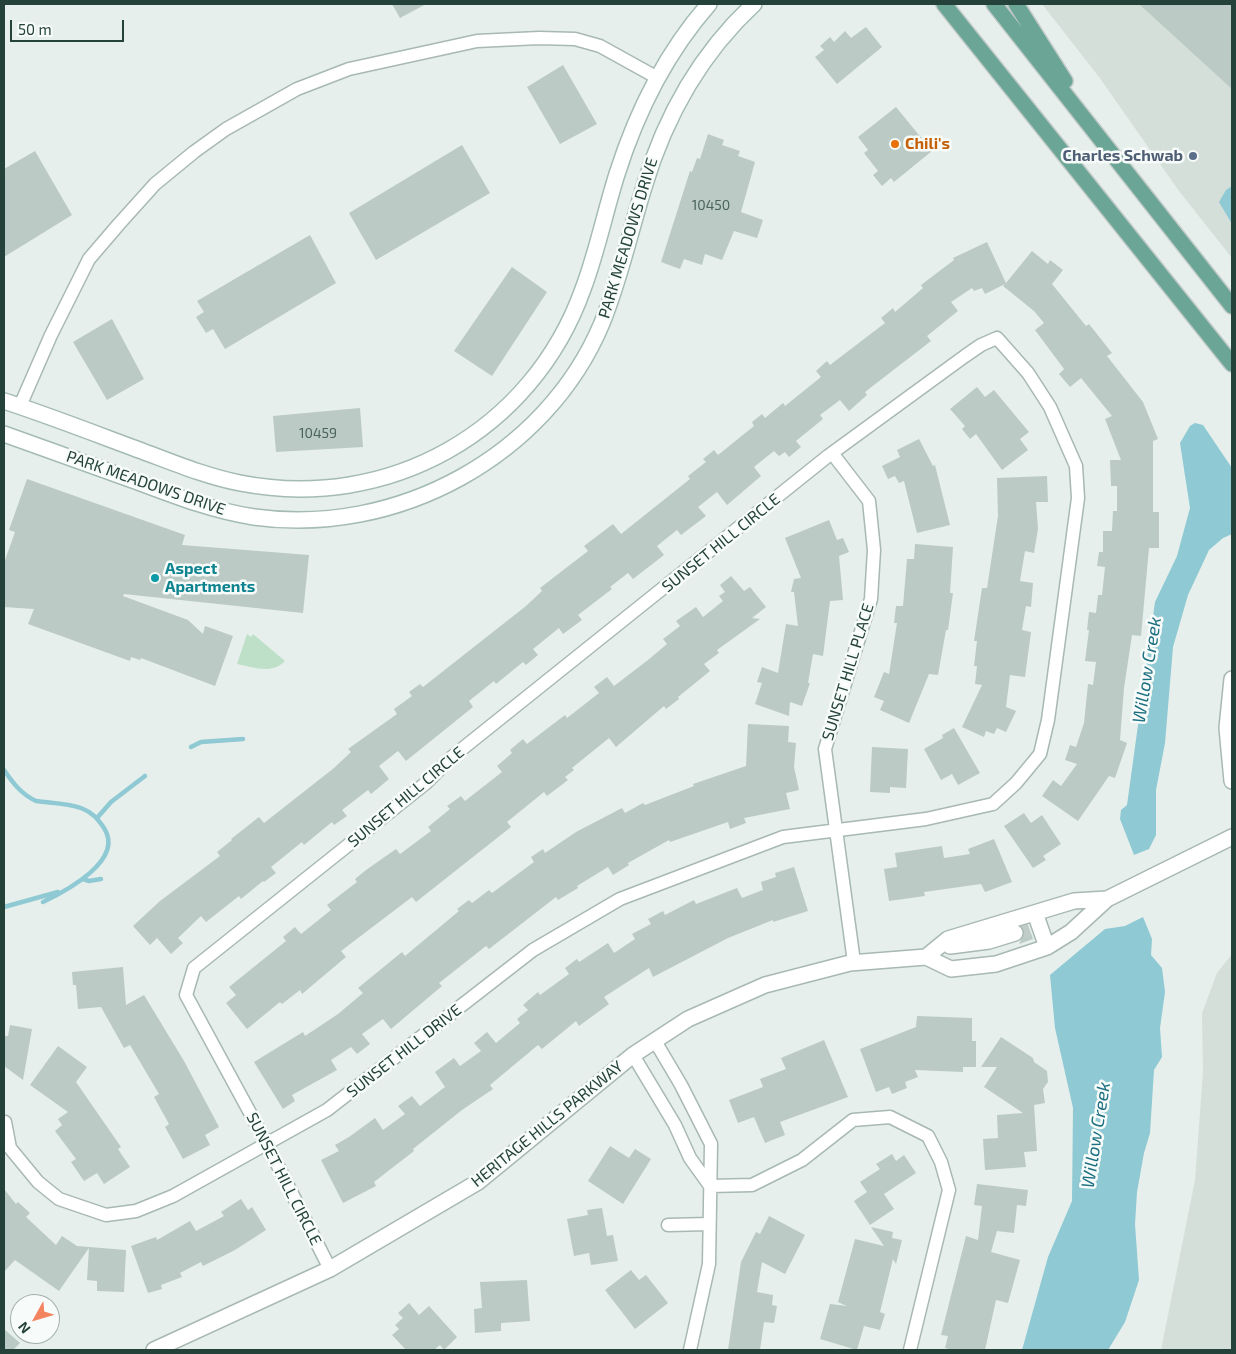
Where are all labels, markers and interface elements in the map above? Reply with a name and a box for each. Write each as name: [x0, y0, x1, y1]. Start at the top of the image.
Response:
scale bar: [12, 10, 126, 42]
text: 50 m: [18, 20, 52, 38]
place label: Chili's: [905, 134, 950, 154]
marker: Chili's: [889, 138, 901, 150]
place label: Charles Schwab: [1063, 146, 1183, 166]
marker: Charles Schwab: [1187, 150, 1199, 162]
street label: PARK MEADOWS DRIVE: [594, 155, 662, 321]
house number: 10450: [692, 197, 730, 213]
house number: 10459: [299, 425, 337, 441]
street label: PARK MEADOWS DRIVE: [64, 447, 228, 519]
street label: SUNSET HILL CIRCLE: [658, 490, 784, 596]
place label: Aspect Apartments: [165, 559, 255, 597]
marker: Aspect Apartments: [149, 572, 161, 584]
street label: SUNSET HILL PLACE: [818, 601, 878, 743]
water label: Willow Creek: [1128, 615, 1166, 725]
street label: SUNSET HILL CIRCLE: [344, 743, 468, 851]
street label: SUNSET HILL DRIVE: [343, 1000, 465, 1102]
street label: HERITAGE HILLS PARKWAY: [467, 1057, 627, 1191]
water label: Willow Creek: [1077, 1080, 1115, 1190]
street label: SUNSET HILL CIRCLE: [242, 1110, 326, 1248]
north arrow: [10, 1294, 60, 1344]
text: N: [14, 1319, 34, 1337]

